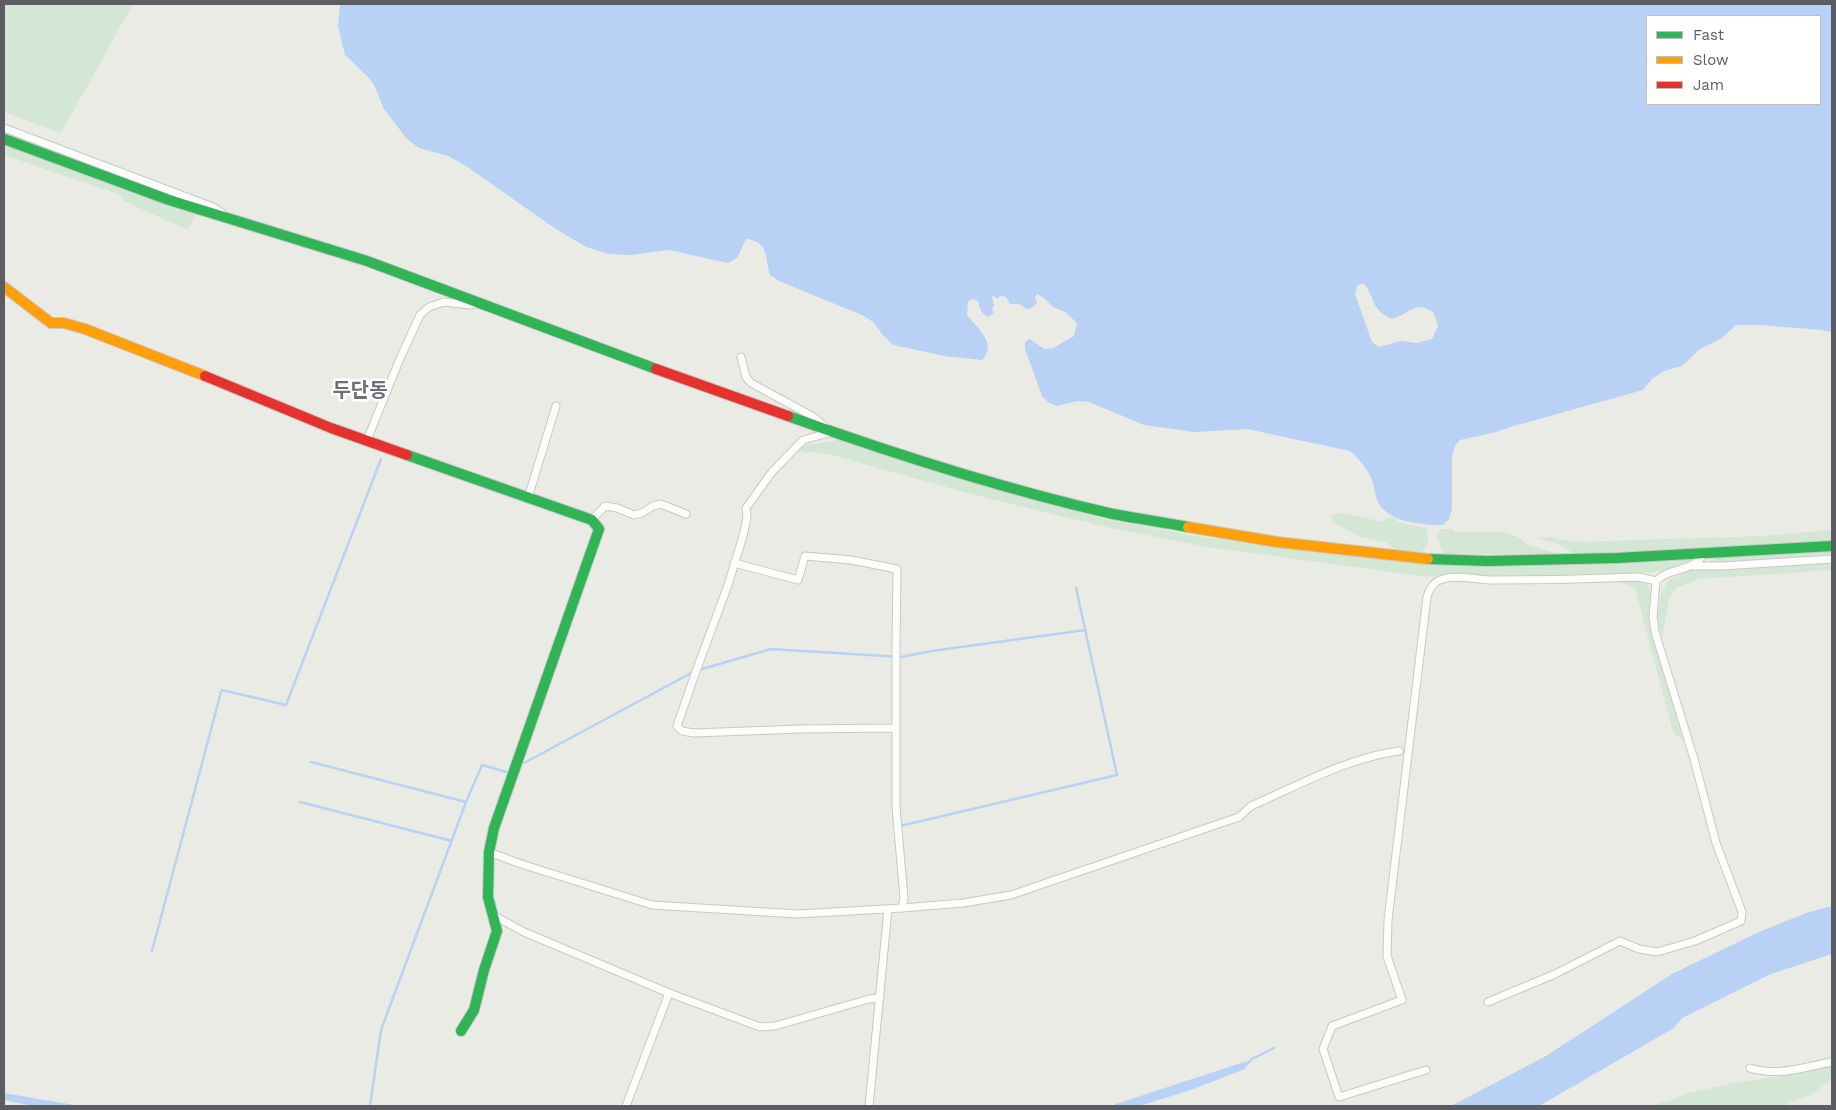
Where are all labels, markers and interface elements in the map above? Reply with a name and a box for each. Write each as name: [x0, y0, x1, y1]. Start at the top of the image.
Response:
legend: [1646, 15, 1821, 105]
text: Fast: [1693, 26, 1724, 44]
text: Slow: [1693, 51, 1729, 69]
text: Jam: [1693, 76, 1724, 94]
district label: 두단동: [332, 379, 388, 403]

